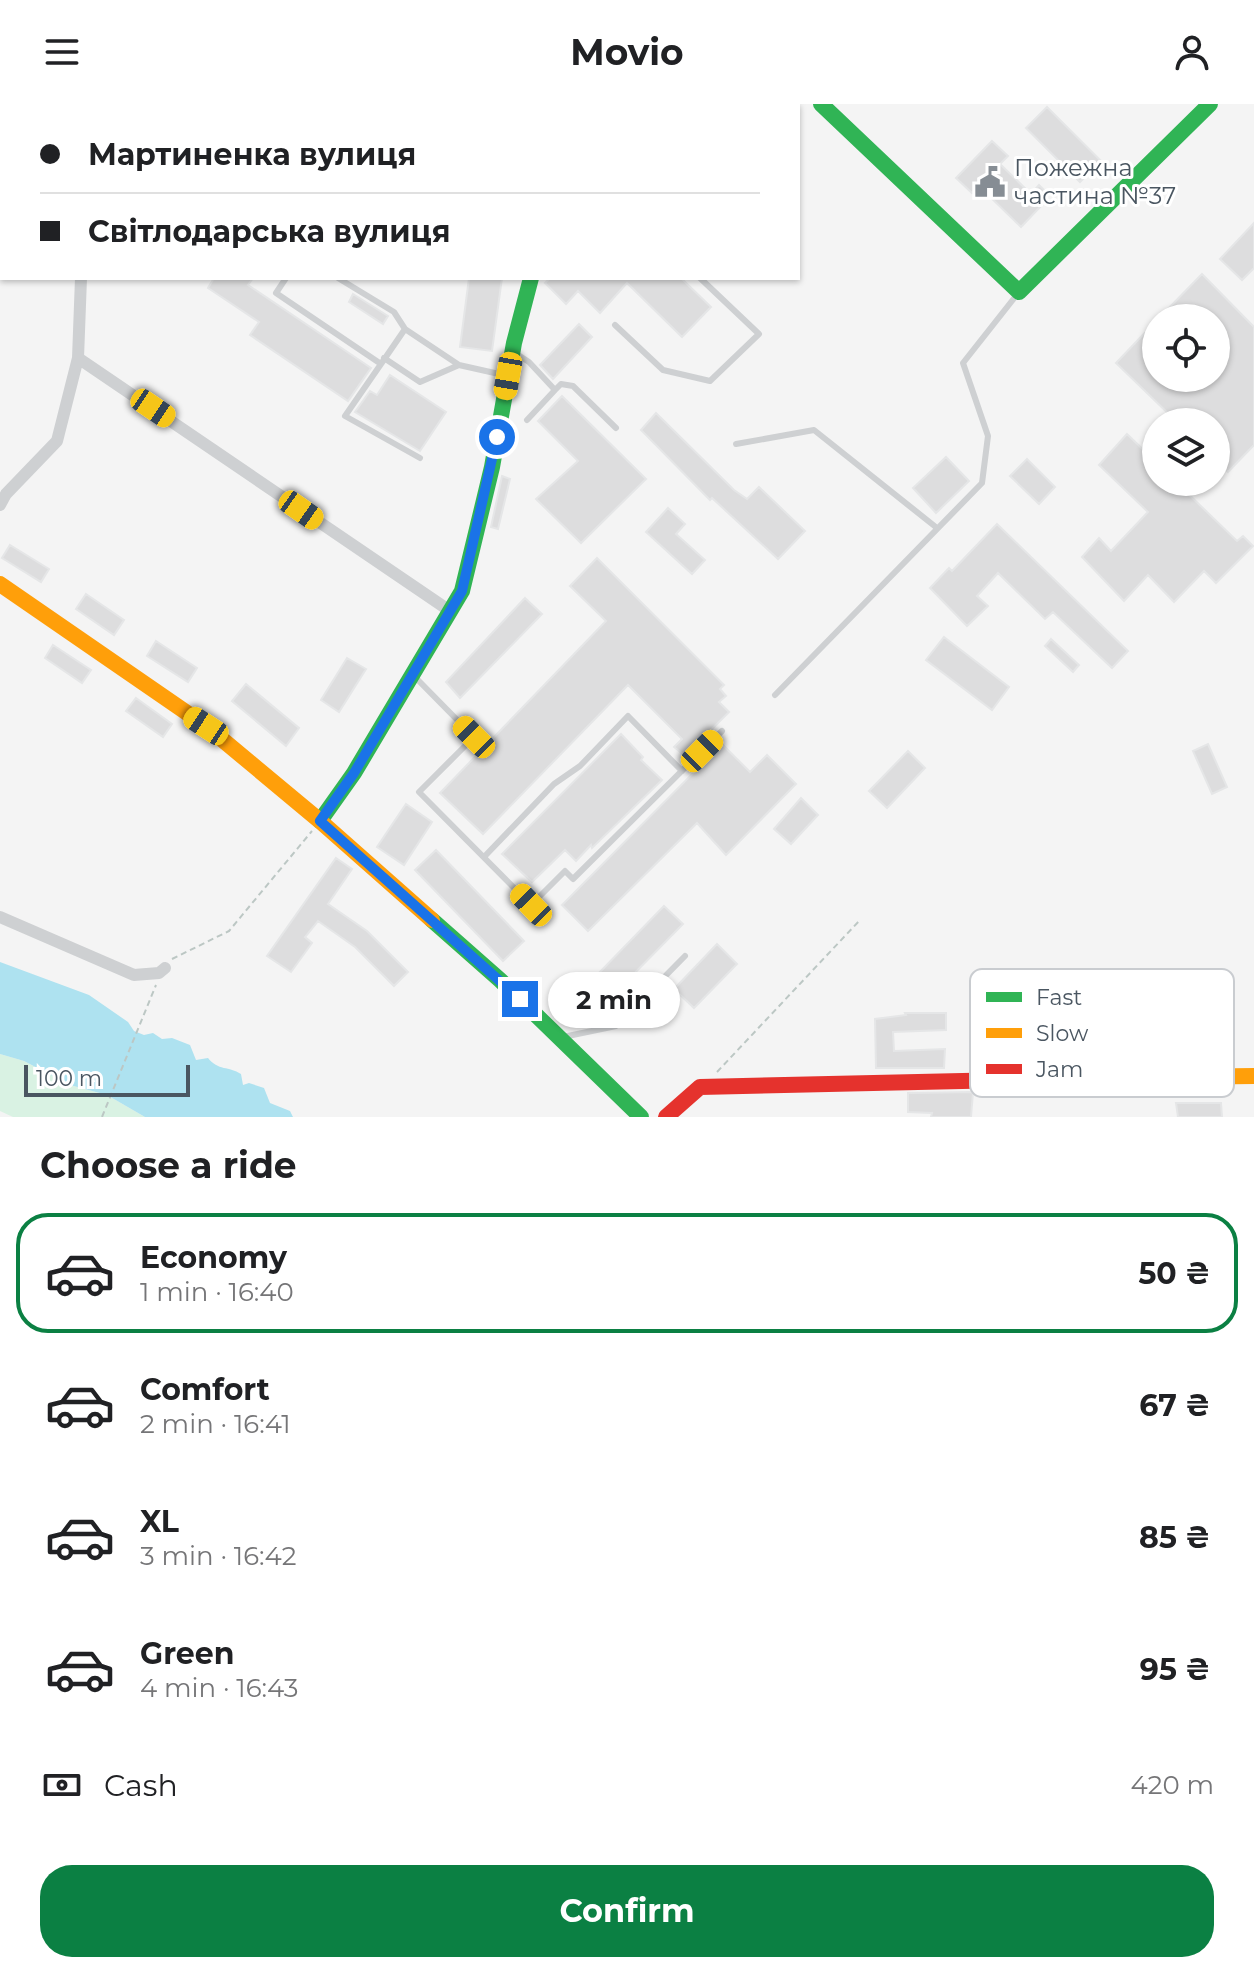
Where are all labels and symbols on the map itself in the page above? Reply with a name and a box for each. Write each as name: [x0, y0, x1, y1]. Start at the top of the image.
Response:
place label: Пожежна частина №37: [1014, 153, 1176, 210]
public building icon: Пожежна частина №37: [973, 165, 1007, 199]
car: [492, 350, 524, 402]
car: [126, 385, 180, 431]
route start: [479, 419, 515, 455]
car: [274, 486, 328, 534]
car: [179, 703, 233, 749]
car: [449, 712, 499, 762]
car: [677, 726, 727, 776]
car: [506, 879, 556, 931]
legend: [970, 969, 1234, 1097]
callout: 2 min: [548, 971, 680, 1027]
route end: [502, 981, 538, 1017]
text: Fast: [1036, 984, 1082, 1011]
text: Slow: [1036, 1020, 1089, 1047]
text: Jam: [1035, 1056, 1083, 1083]
scale bar: [24, 1061, 190, 1097]

